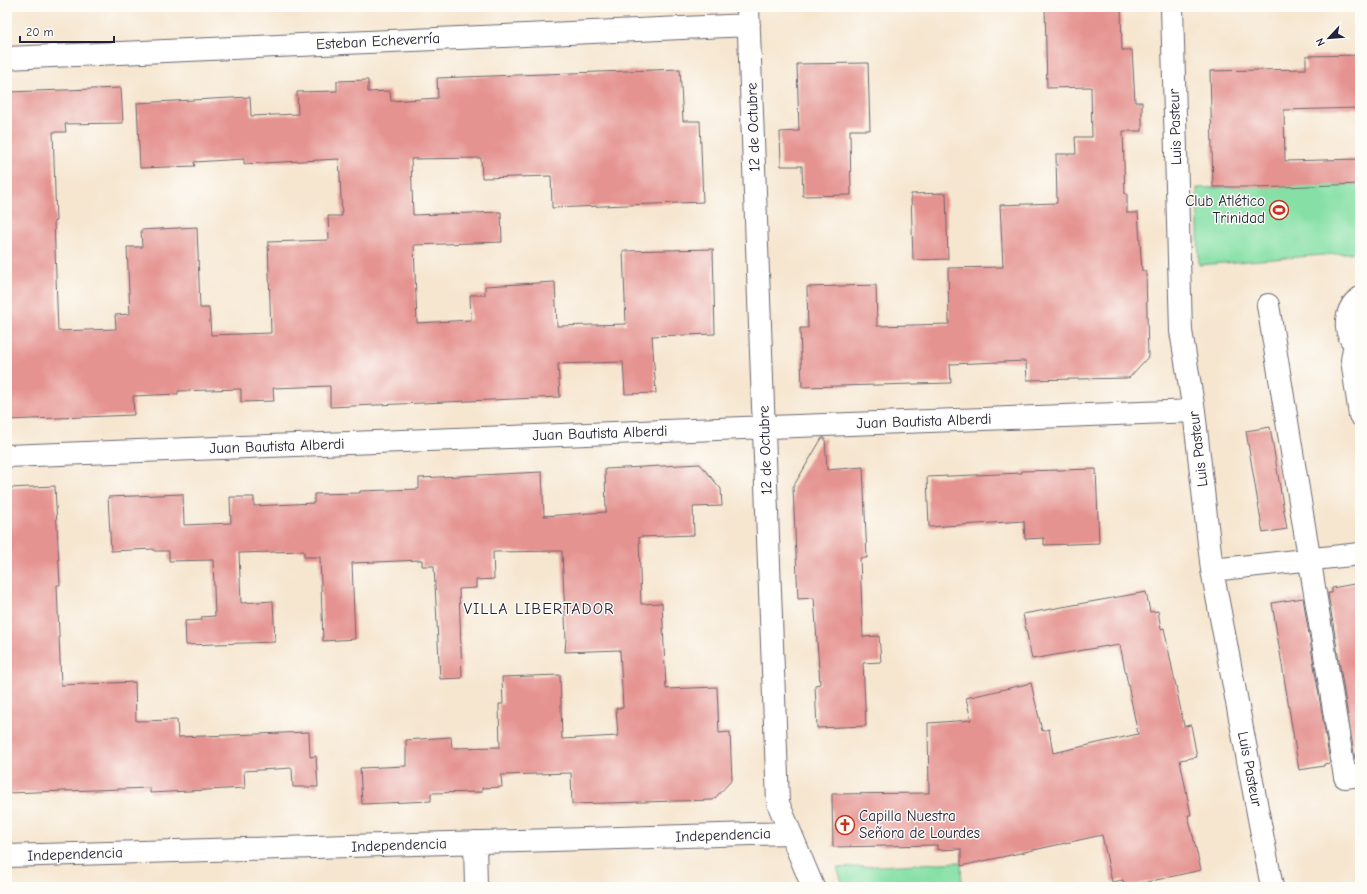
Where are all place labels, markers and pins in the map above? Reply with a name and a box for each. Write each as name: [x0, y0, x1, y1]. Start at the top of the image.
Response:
place label: Club Atlético Trinidad: [1185, 192, 1265, 227]
sports icon: Club Atlético Trinidad: [1268, 199, 1290, 221]
place label: Capilla Nuestra Señora de Lourdes: [859, 807, 980, 842]
church icon: Capilla Nuestra Señora de Lourdes: [834, 814, 856, 836]

